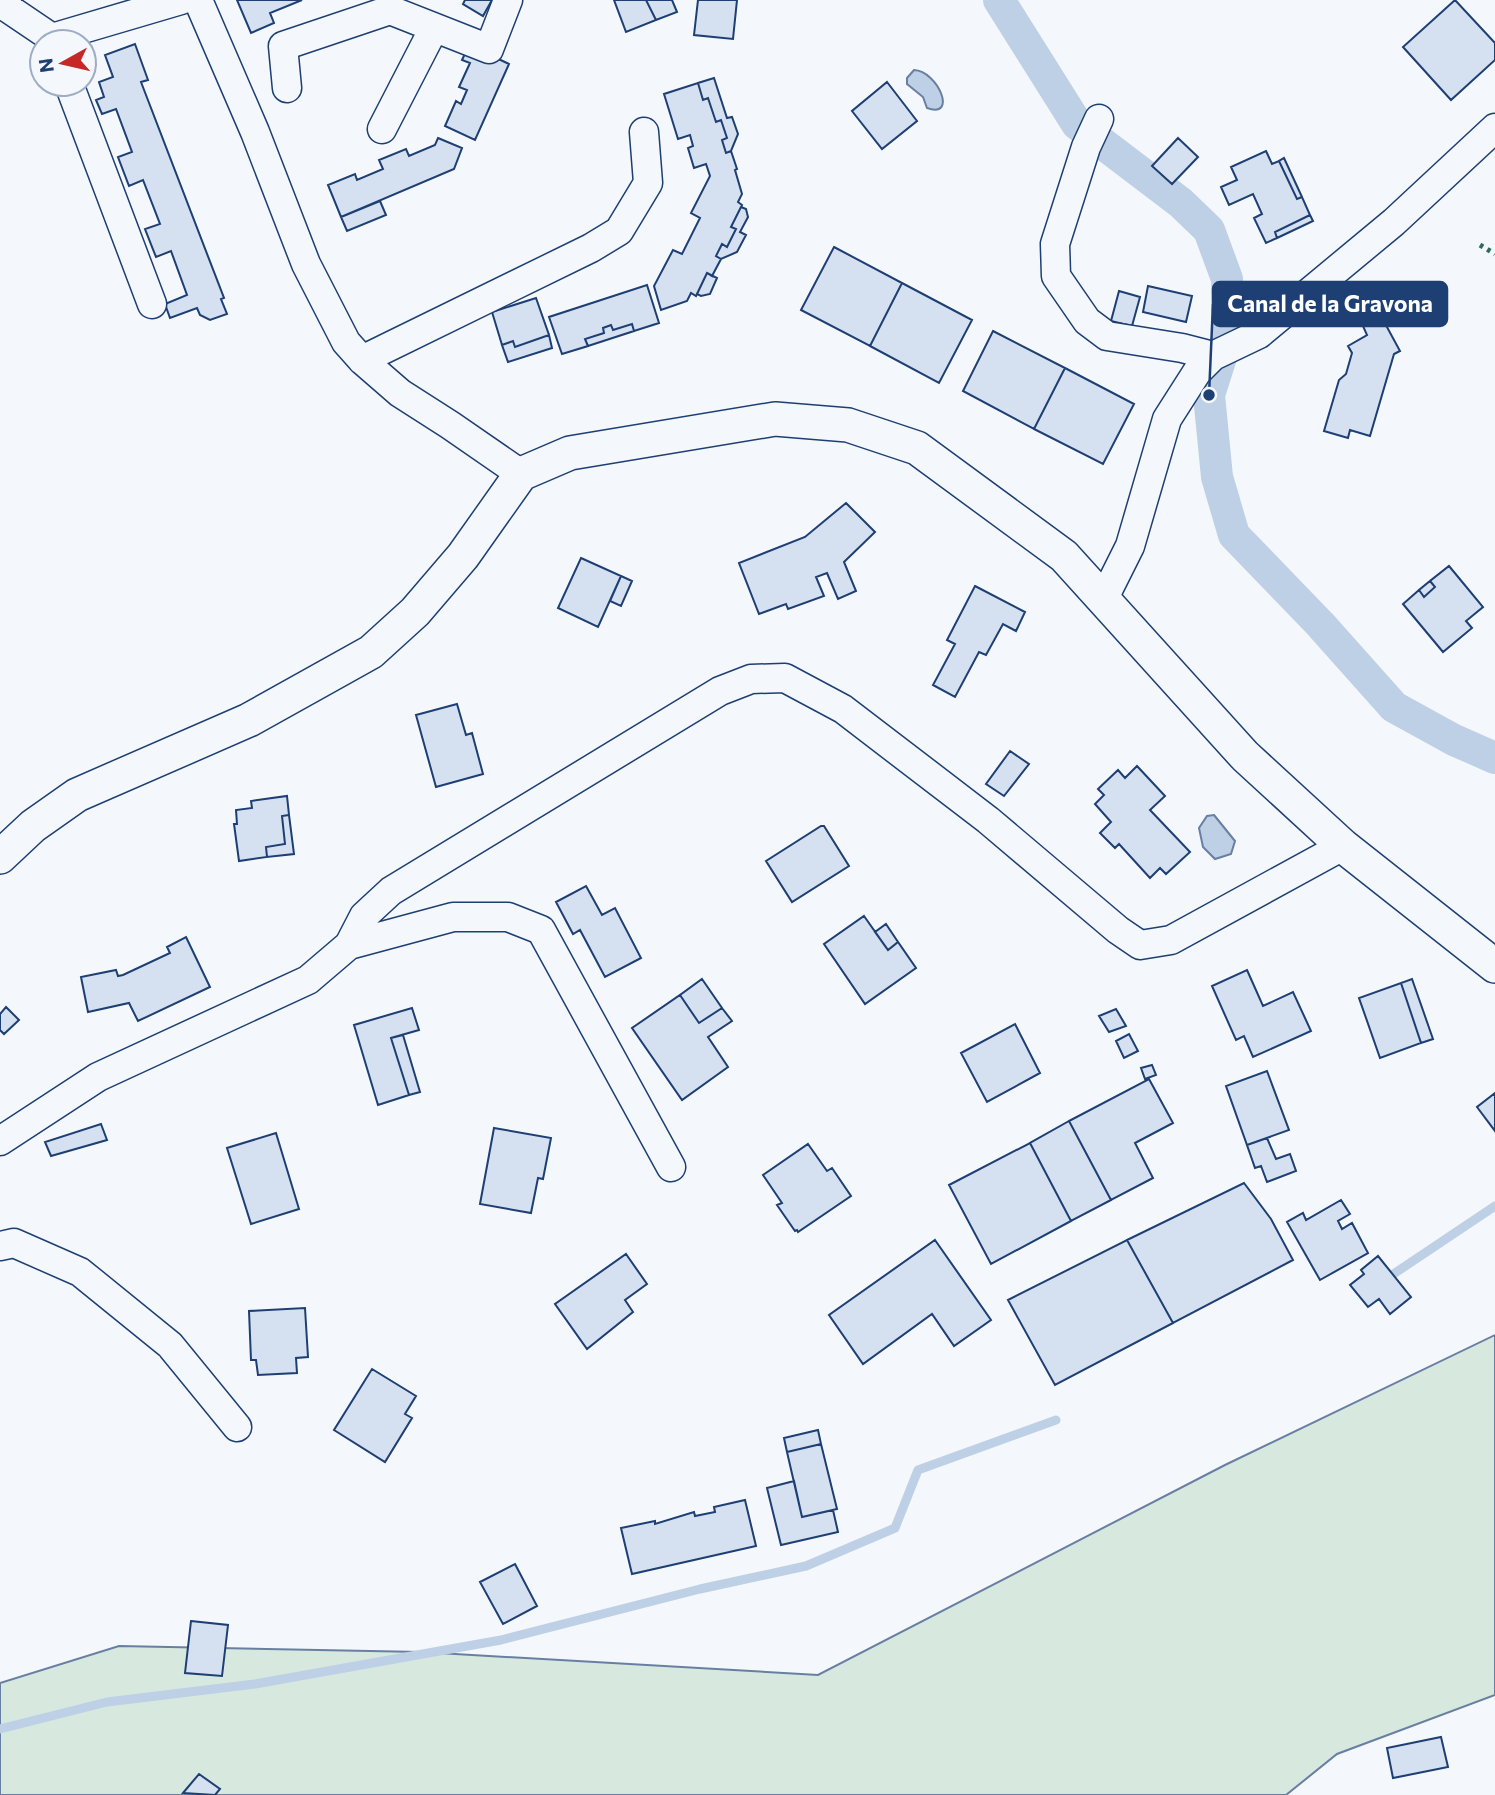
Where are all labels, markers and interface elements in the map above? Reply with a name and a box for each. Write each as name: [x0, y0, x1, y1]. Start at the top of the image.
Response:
north arrow: [28, 28, 98, 98]
text: N: [33, 57, 58, 74]
callout: Canal de la Gravona: [1213, 282, 1447, 326]
text: Canal de la Gravona: [1227, 289, 1433, 317]

